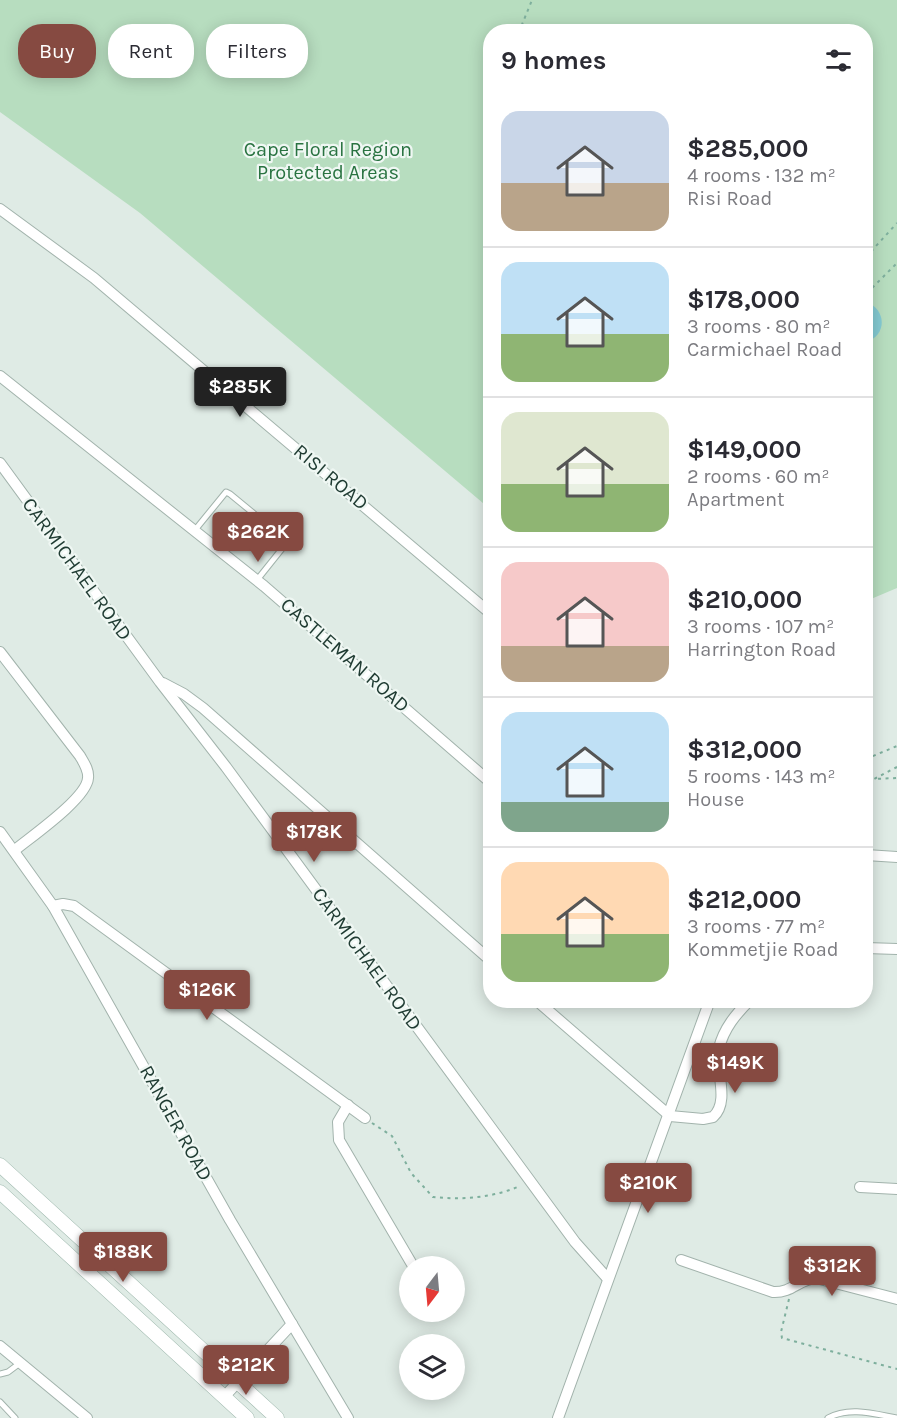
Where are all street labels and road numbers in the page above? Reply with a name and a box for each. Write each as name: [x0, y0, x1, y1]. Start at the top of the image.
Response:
street label: RISI ROAD: [289, 439, 373, 515]
street label: CARMICHAEL ROAD: [17, 493, 137, 645]
street label: CASTLEMAN ROAD: [276, 593, 414, 717]
street label: CARMICHAEL ROAD: [307, 883, 427, 1035]
street label: RANGER ROAD: [135, 1061, 217, 1185]

